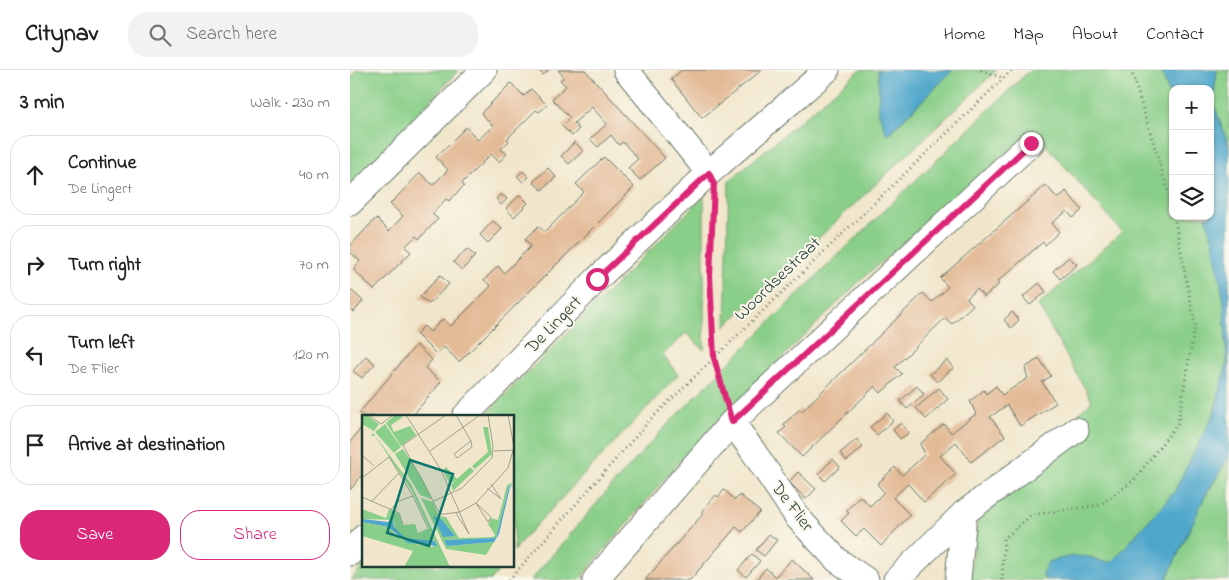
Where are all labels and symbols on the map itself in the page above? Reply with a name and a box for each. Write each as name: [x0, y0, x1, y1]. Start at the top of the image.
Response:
route end: [1020, 132, 1043, 155]
street label: Woordsestraat: [729, 231, 828, 328]
route start: [586, 268, 609, 291]
street label: De Lingert: [519, 290, 590, 362]
inset map: [362, 415, 515, 568]
street label: De Flier: [763, 476, 819, 538]

